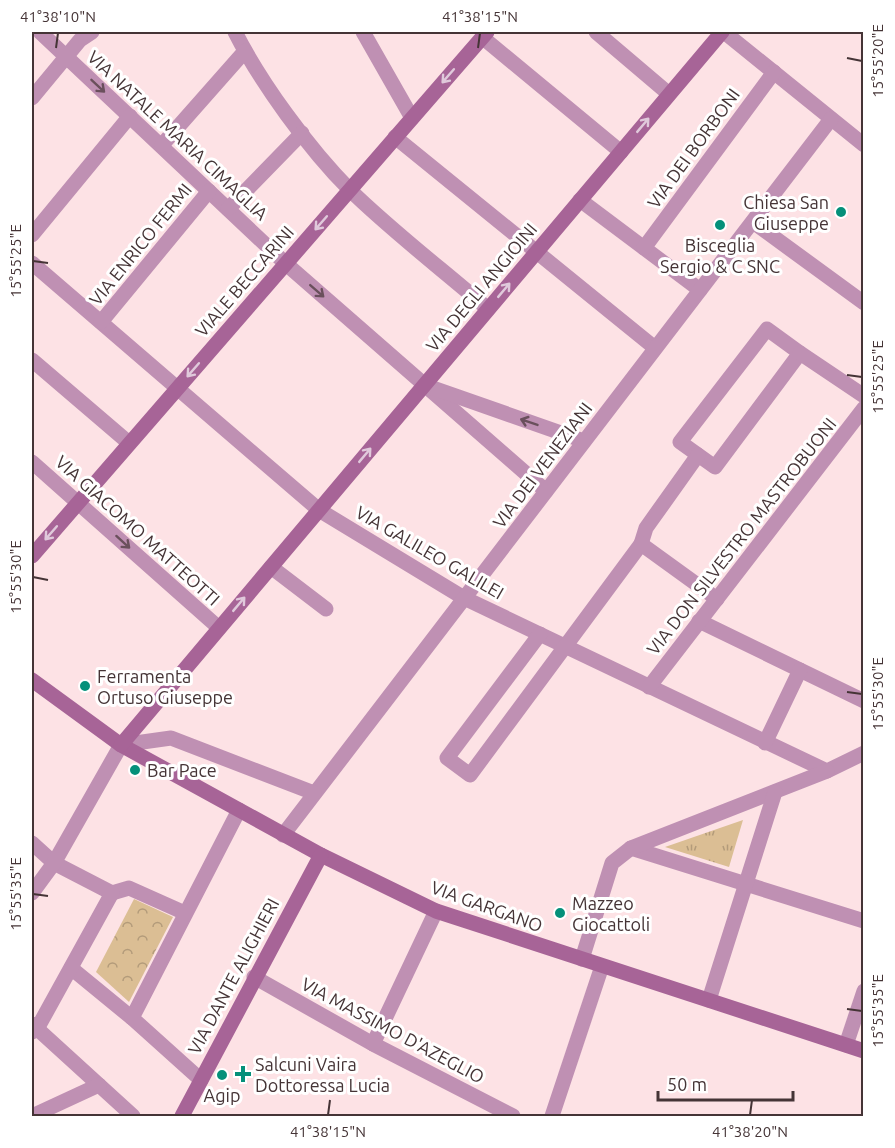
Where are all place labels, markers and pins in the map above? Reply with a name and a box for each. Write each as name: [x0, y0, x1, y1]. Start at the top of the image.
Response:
place label: Chiesa San Giuseppe: [743, 192, 829, 233]
marker: Chiesa San Giuseppe: [834, 205, 848, 219]
marker: Bisceglia Sergio & C SNC: [713, 218, 727, 232]
place label: Bisceglia Sergio & C SNC: [660, 235, 780, 276]
place label: Ferramenta Ortuso Giuseppe: [97, 666, 233, 707]
marker: Ferramenta Ortuso Giuseppe: [78, 679, 92, 693]
place label: Bar Pace: [147, 760, 217, 780]
marker: Bar Pace: [128, 763, 142, 777]
place label: Mazzeo Giocattoli: [572, 893, 650, 934]
marker: Mazzeo Giocattoli: [553, 906, 567, 920]
place label: Salcuni Vaira Dottoressa Lucia: [255, 1054, 390, 1095]
marker: Salcuni Vaira Dottoressa Lucia: [236, 1067, 250, 1081]
marker: Agip: [215, 1068, 229, 1082]
place label: Agip: [204, 1085, 240, 1105]

